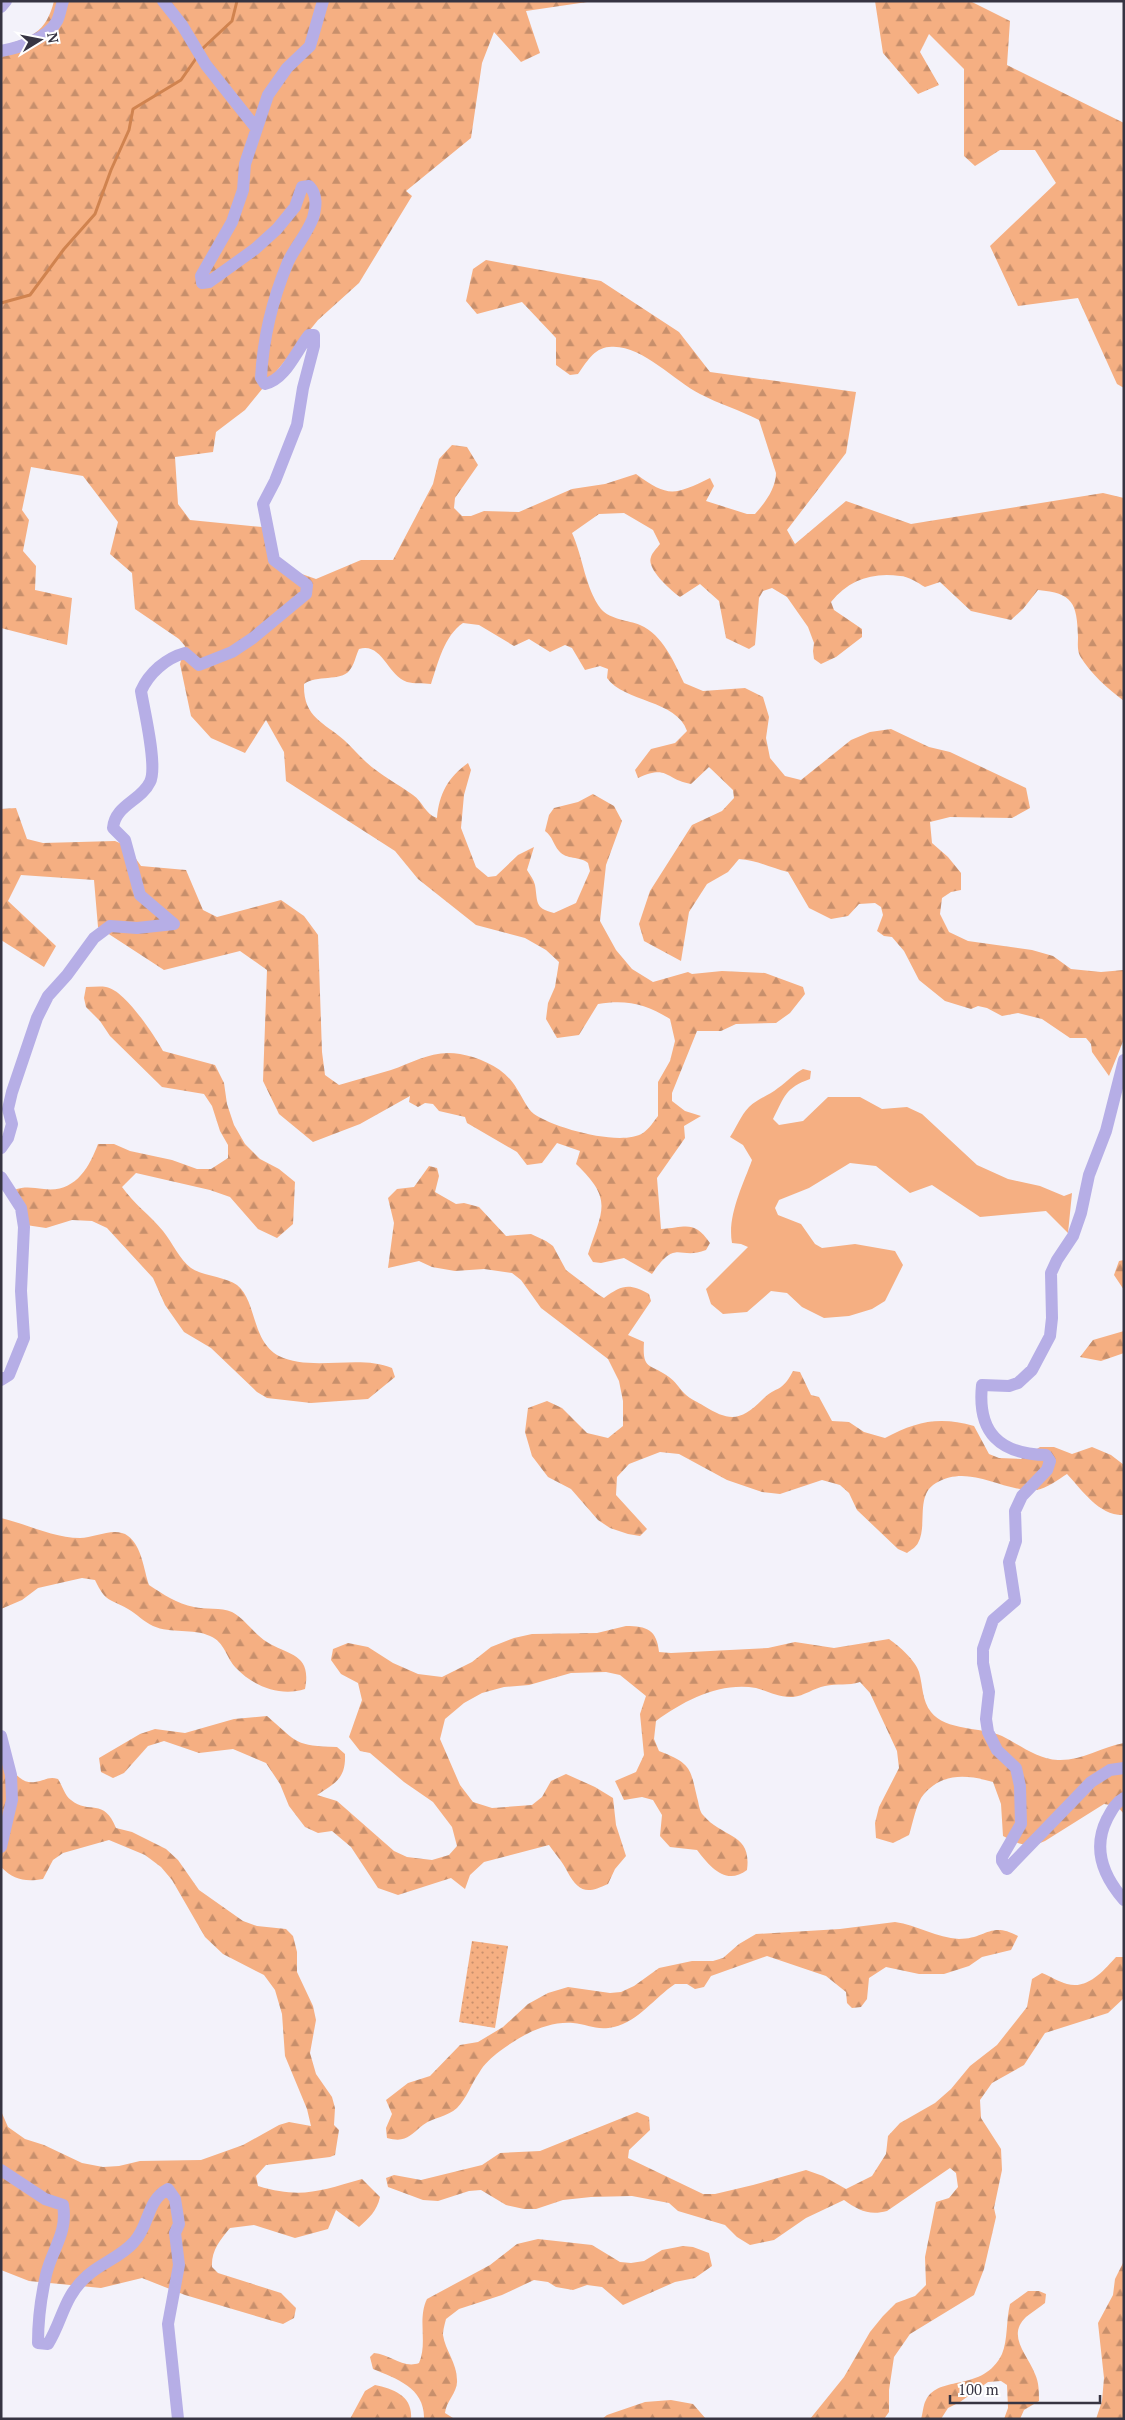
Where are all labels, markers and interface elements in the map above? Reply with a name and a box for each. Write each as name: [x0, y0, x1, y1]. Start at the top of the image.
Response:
north arrow: [15, 15, 65, 65]
text: N: [43, 31, 64, 45]
scale bar: [950, 2372, 1100, 2404]
text: 100 m: [958, 2379, 999, 2399]

